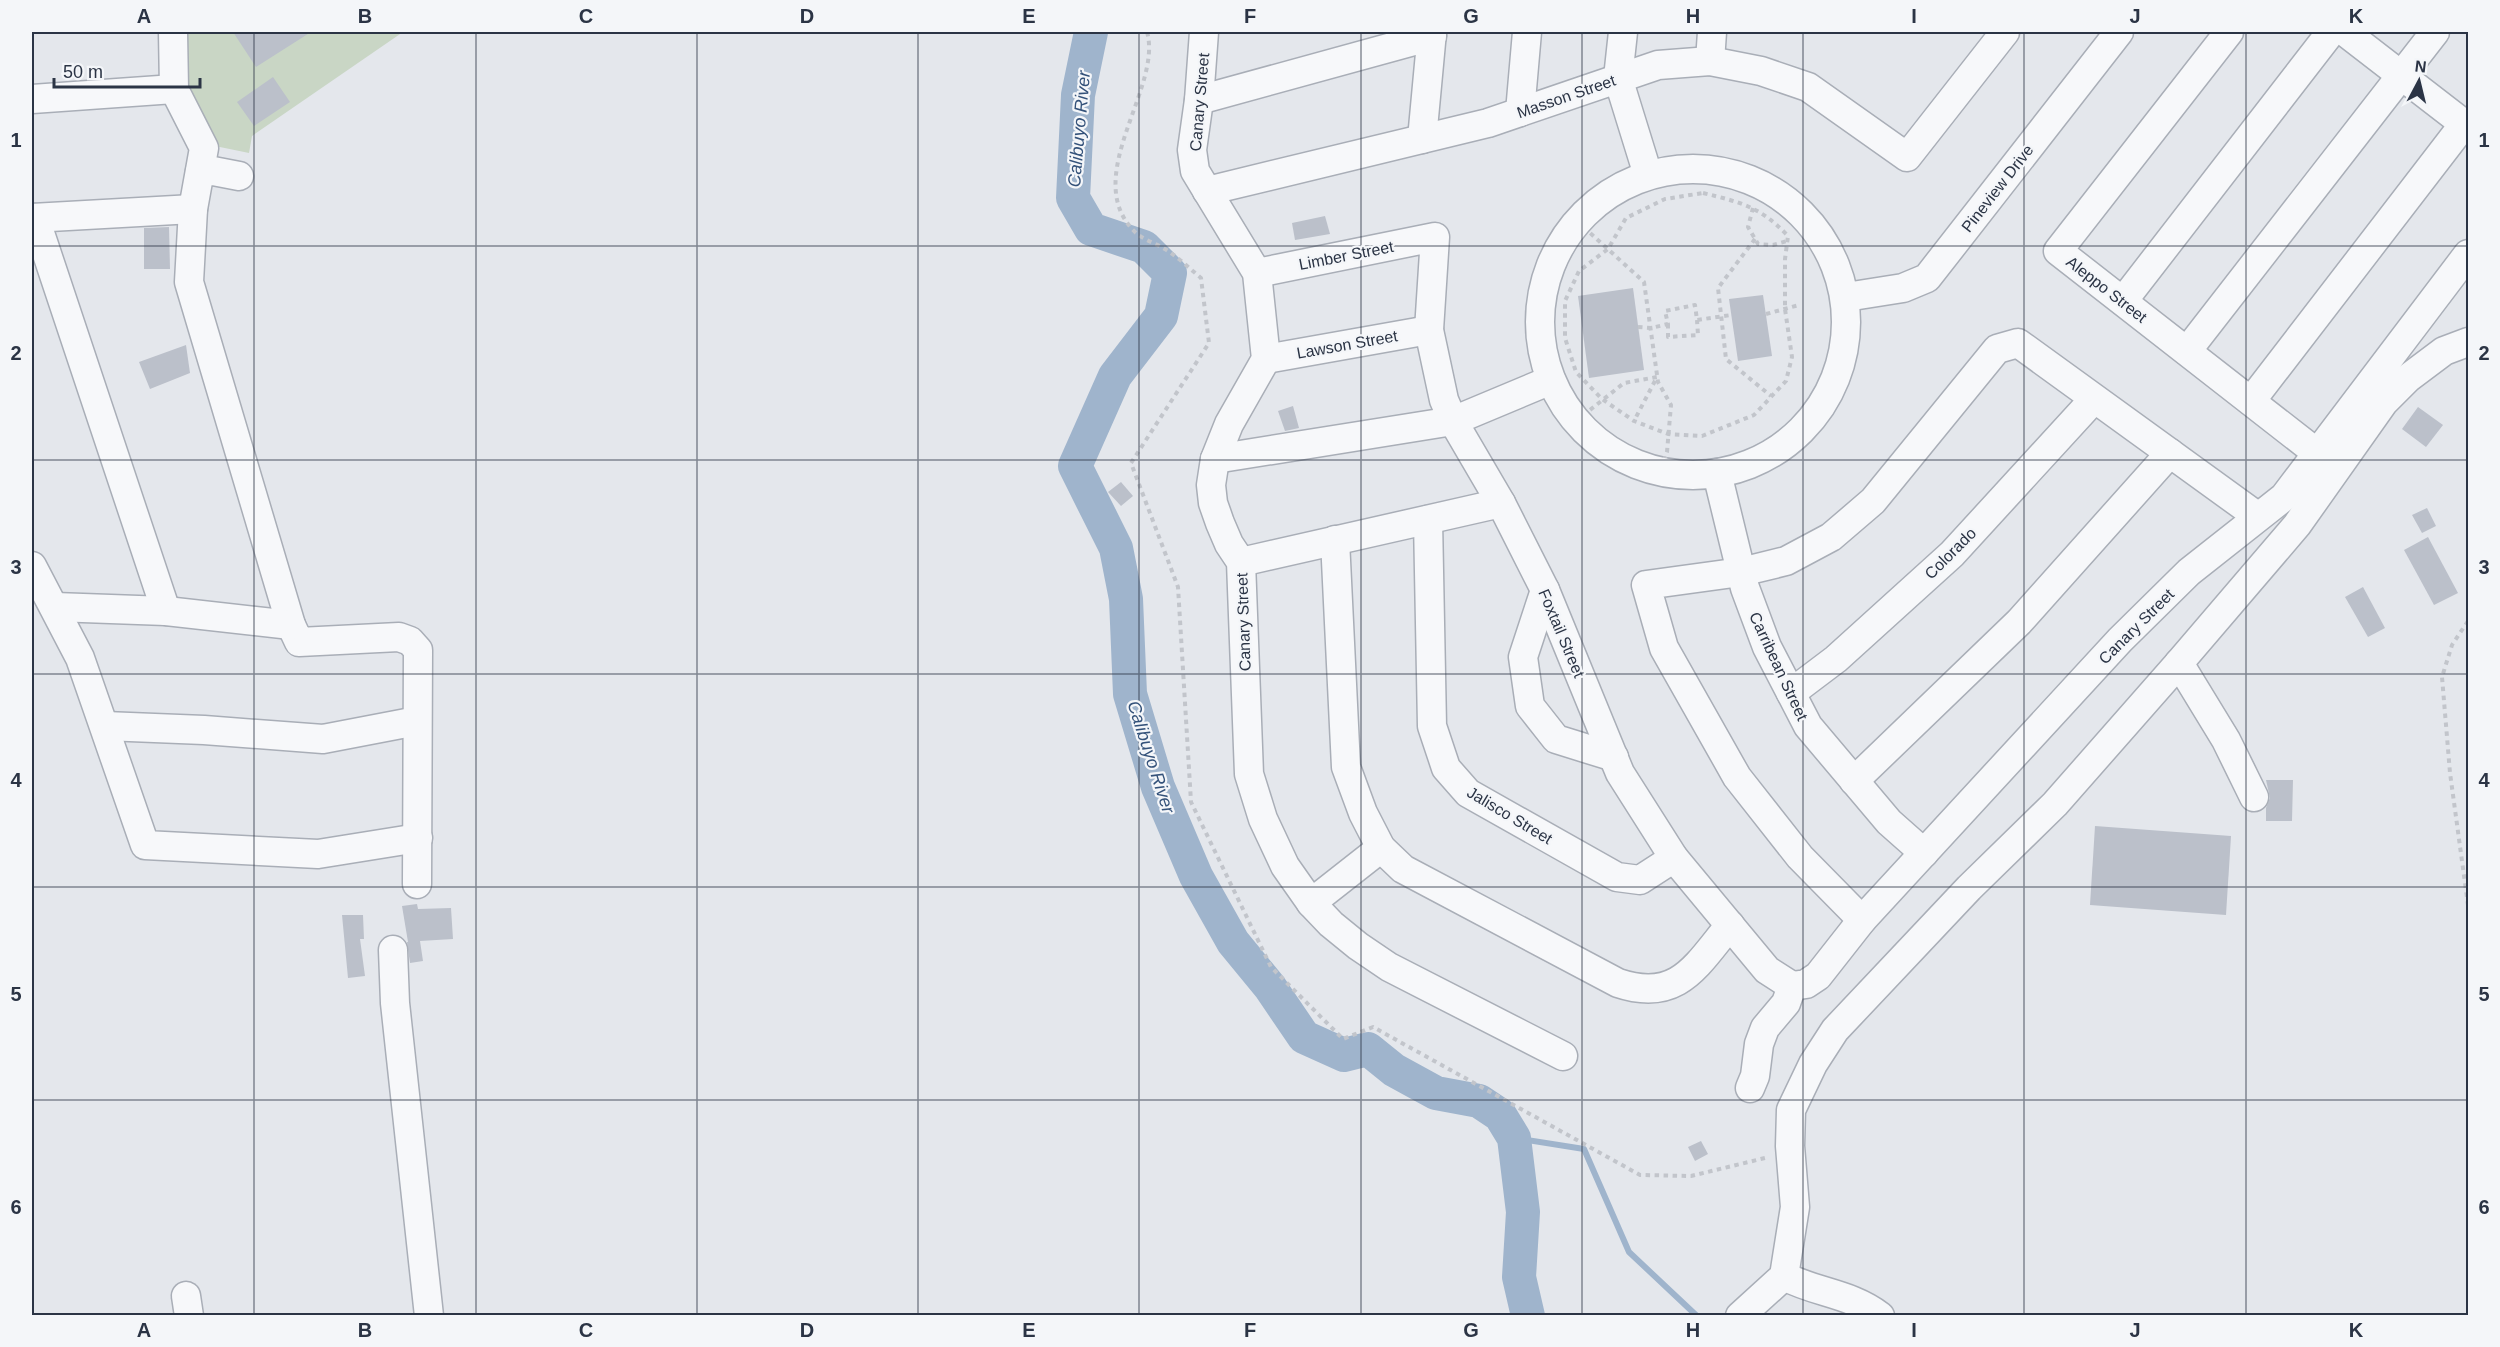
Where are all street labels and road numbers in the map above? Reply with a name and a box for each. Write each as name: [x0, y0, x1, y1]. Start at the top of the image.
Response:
street label: Canary Street: [1187, 52, 1212, 152]
street label: Masson Street: [1515, 71, 1618, 121]
street label: Pineview Drive: [1958, 141, 2037, 235]
street label: Limber Street: [1297, 238, 1395, 273]
street label: Aleppo Street: [2063, 253, 2151, 326]
street label: Lawson Street: [1295, 327, 1399, 362]
street label: Colorado: [1921, 524, 1979, 582]
street label: Canary Street: [1233, 572, 1254, 672]
street label: Canary Street: [2095, 585, 2178, 667]
street label: Foxtail Street: [1535, 586, 1588, 680]
street label: Carribean Street: [1746, 609, 1811, 724]
street label: Jalisco Street: [1464, 783, 1556, 848]

